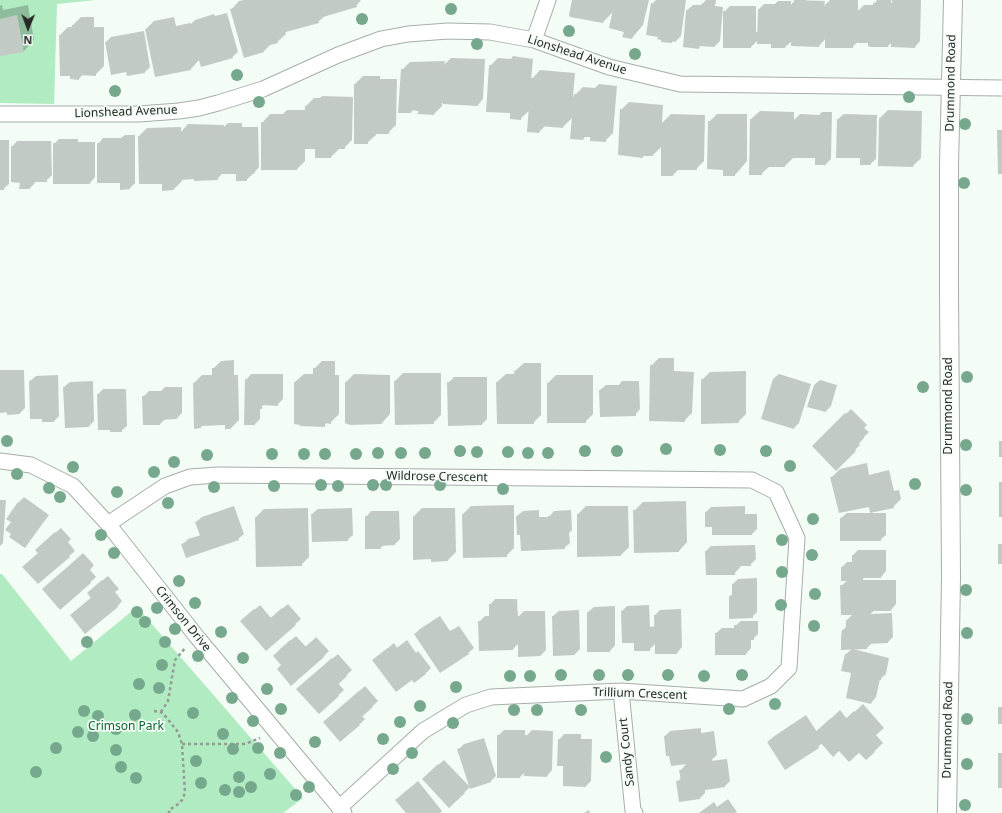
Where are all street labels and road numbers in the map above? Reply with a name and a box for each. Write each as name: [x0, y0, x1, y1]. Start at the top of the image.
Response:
street label: Lionshead Avenue: [526, 32, 628, 78]
street label: Drummond Road: [943, 34, 959, 132]
street label: Lionshead Avenue: [74, 103, 178, 121]
street label: Drummond Road: [942, 357, 956, 455]
street label: Wildrose Crescent: [386, 469, 488, 485]
street label: Crimson Drive: [152, 583, 214, 655]
street label: Drummond Road: [940, 681, 956, 779]
street label: Trillium Crescent: [593, 685, 687, 703]
street label: Sandy Court: [616, 717, 638, 787]

